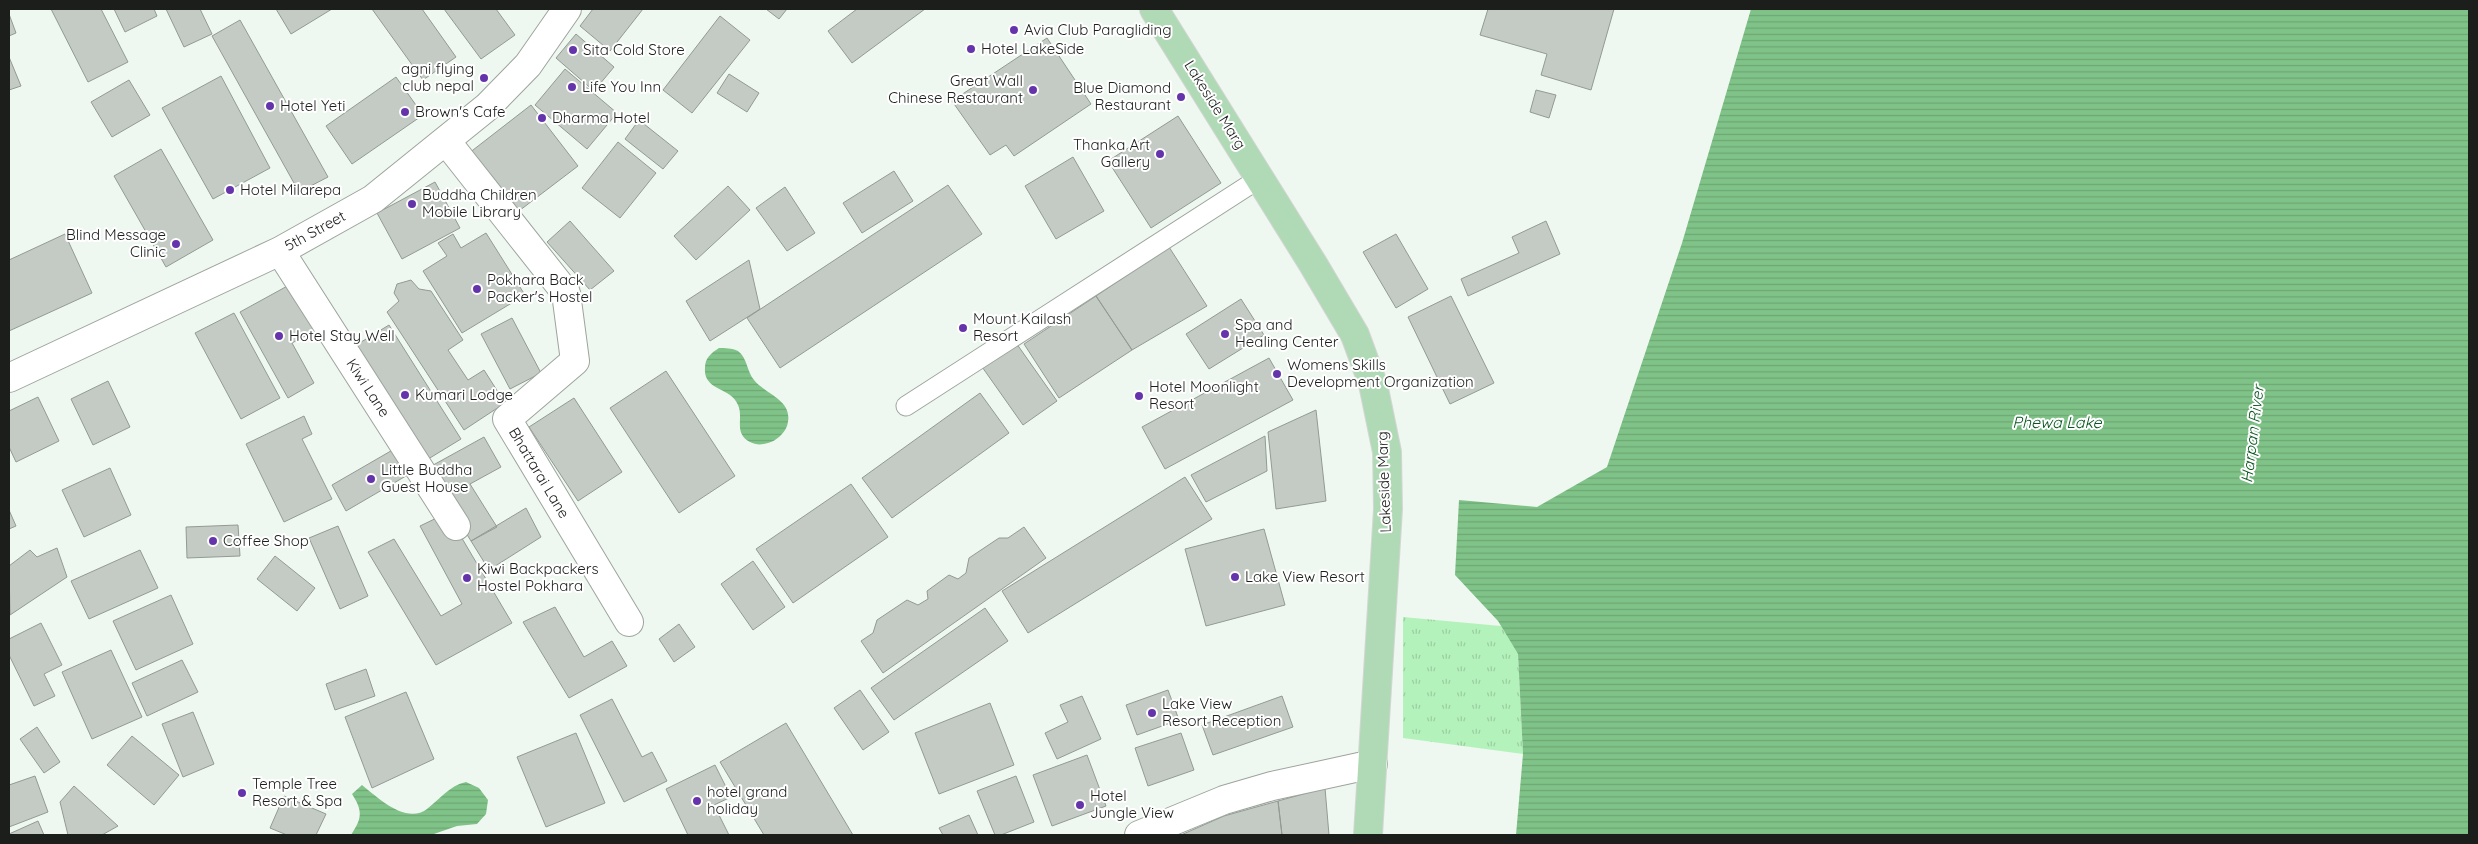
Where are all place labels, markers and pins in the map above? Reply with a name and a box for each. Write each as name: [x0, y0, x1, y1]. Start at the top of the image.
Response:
place label: Avia Club Paragliding: [1024, 20, 1172, 39]
marker: Avia Club Paragliding: [1008, 24, 1020, 36]
place label: Hotel LakeSide: [981, 39, 1084, 58]
place label: Sita Cold Store: [583, 40, 685, 59]
marker: Hotel LakeSide: [965, 43, 977, 55]
marker: Sita Cold Store: [567, 44, 579, 56]
place label: agni flying club nepal: [401, 59, 474, 95]
place label: Great Wall Chinese Restaurant: [888, 71, 1023, 107]
marker: agni flying club nepal: [478, 72, 490, 84]
place label: Life You Inn: [582, 77, 661, 96]
place label: Blue Diamond Restaurant: [1073, 78, 1171, 114]
marker: Life You Inn: [566, 81, 578, 93]
marker: Great Wall Chinese Restaurant: [1027, 84, 1039, 96]
marker: Blue Diamond Restaurant: [1175, 91, 1187, 103]
place label: Hotel Yeti: [280, 96, 345, 115]
marker: Hotel Yeti: [264, 100, 276, 112]
place label: Brown's Cafe: [415, 102, 505, 121]
marker: Brown's Cafe: [399, 106, 411, 118]
place label: Dharma Hotel: [552, 108, 650, 127]
marker: Dharma Hotel: [536, 112, 548, 124]
place label: Thanka Art Gallery: [1073, 135, 1150, 171]
marker: Thanka Art Gallery: [1154, 148, 1166, 160]
place label: Hotel Milarepa: [240, 180, 341, 199]
marker: Hotel Milarepa: [224, 184, 236, 196]
place label: Buddha Children Mobile Library: [422, 185, 537, 221]
marker: Buddha Children Mobile Library: [406, 198, 418, 210]
place label: Blind Message Clinic: [66, 225, 166, 261]
marker: Blind Message Clinic: [170, 238, 182, 250]
place label: Pokhara Back Packer's Hostel: [487, 270, 593, 306]
marker: Pokhara Back Packer's Hostel: [471, 283, 483, 295]
place label: Mount Kailash Resort: [973, 309, 1071, 345]
place label: Spa and Healing Center: [1235, 315, 1339, 351]
marker: Mount Kailash Resort: [957, 322, 969, 334]
place label: Hotel Stay Well: [289, 326, 395, 345]
marker: Spa and Healing Center: [1219, 328, 1231, 340]
marker: Hotel Stay Well: [273, 330, 285, 342]
place label: Womens Skills Development Organization: [1287, 355, 1474, 391]
marker: Womens Skills Development Organization: [1271, 368, 1283, 380]
place label: Hotel Moonlight Resort: [1149, 377, 1259, 413]
place label: Kumari Lodge: [415, 385, 513, 404]
marker: Kumari Lodge: [399, 389, 411, 401]
marker: Hotel Moonlight Resort: [1133, 390, 1145, 402]
place label: Little Buddha Guest House: [381, 460, 472, 496]
marker: Little Buddha Guest House: [365, 473, 377, 485]
place label: Coffee Shop: [223, 531, 309, 550]
marker: Coffee Shop: [207, 535, 219, 547]
place label: Kiwi Backpackers Hostel Pokhara: [477, 559, 599, 595]
place label: Lake View Resort: [1245, 567, 1365, 586]
marker: Lake View Resort: [1229, 571, 1241, 583]
marker: Kiwi Backpackers Hostel Pokhara: [461, 572, 473, 584]
place label: Lake View Resort Reception: [1162, 694, 1281, 730]
marker: Lake View Resort Reception: [1146, 707, 1158, 719]
place label: Temple Tree Resort & Spa: [252, 774, 342, 810]
place label: hotel grand holiday: [707, 782, 787, 818]
place label: Hotel Jungle View: [1090, 786, 1174, 822]
marker: Temple Tree Resort & Spa: [236, 787, 248, 799]
marker: hotel grand holiday: [691, 795, 703, 807]
marker: Hotel Jungle View: [1074, 799, 1086, 811]

